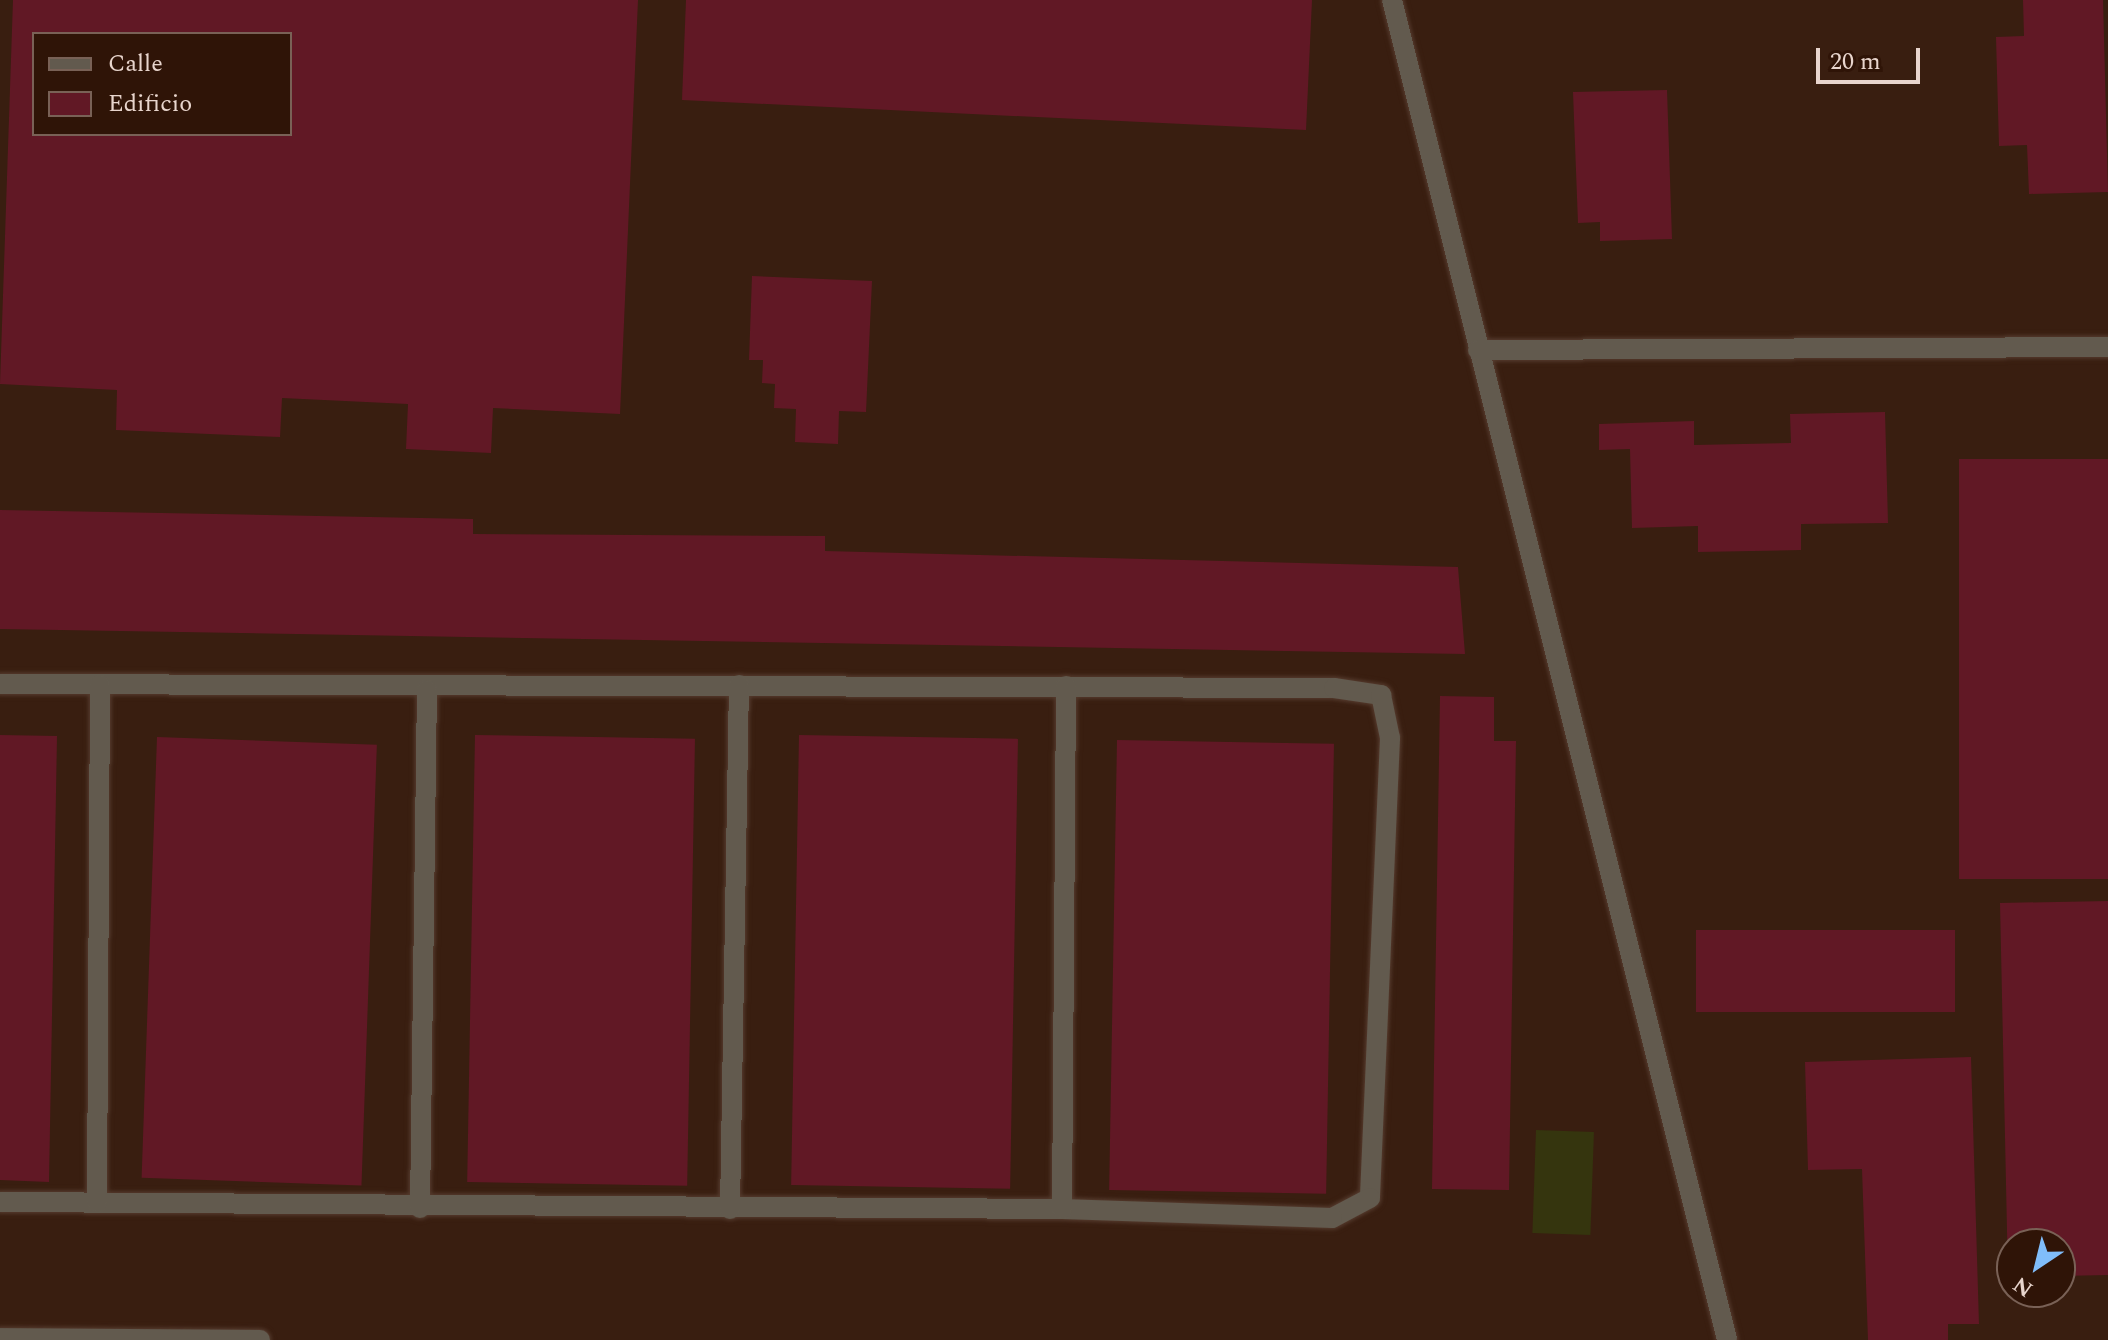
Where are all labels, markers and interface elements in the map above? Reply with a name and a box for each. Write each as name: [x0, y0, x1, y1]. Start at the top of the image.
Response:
legend: [32, 32, 292, 136]
scale bar: [1820, 32, 1924, 82]
text: 20 m: [1830, 44, 1881, 80]
text: Calle: [108, 46, 163, 82]
text: Edificio: [108, 86, 192, 122]
north arrow: [1996, 1228, 2076, 1308]
text: N: [2006, 1268, 2040, 1305]

